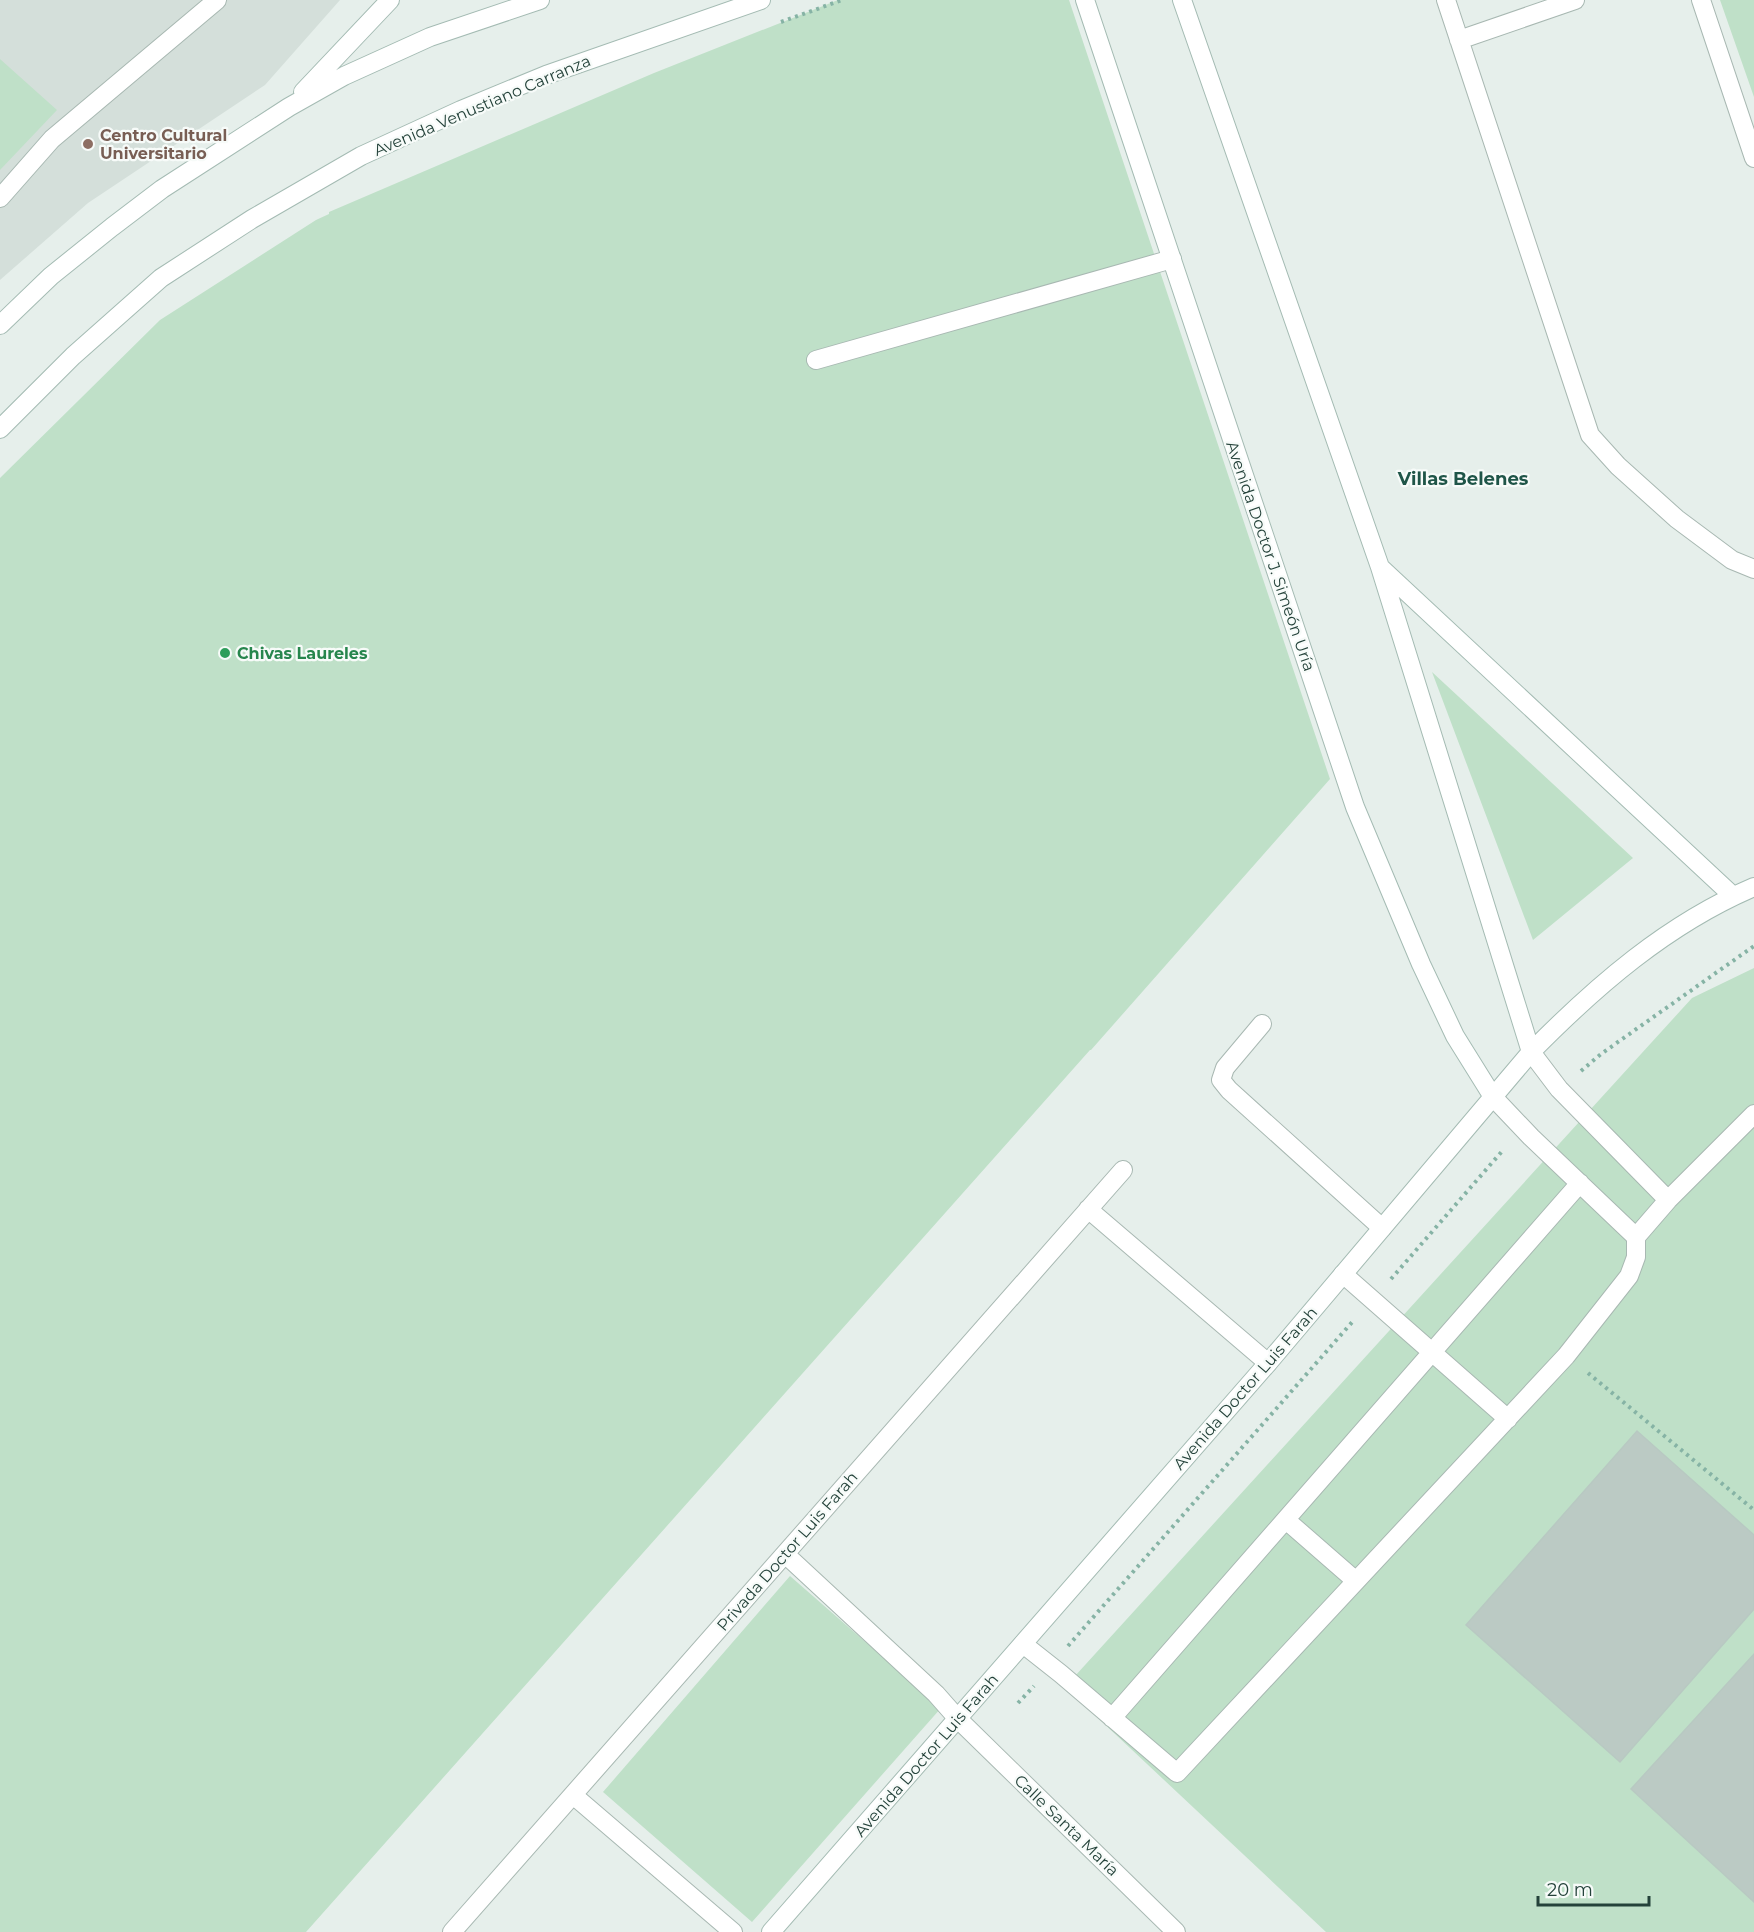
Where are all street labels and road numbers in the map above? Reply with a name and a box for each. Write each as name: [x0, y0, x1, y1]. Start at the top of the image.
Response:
street label: Avenida Venustiano Carranza: [371, 51, 594, 160]
street label: Avenida Doctor J. Simeón Uría: [1222, 439, 1319, 674]
street label: Avenida Doctor Luis Farah: [1169, 1303, 1321, 1474]
street label: Privada Doctor Luis Farah: [713, 1468, 862, 1635]
street label: Avenida Doctor Luis Farah: [850, 1670, 1002, 1841]
street label: Calle Santa María: [1010, 1771, 1123, 1880]

